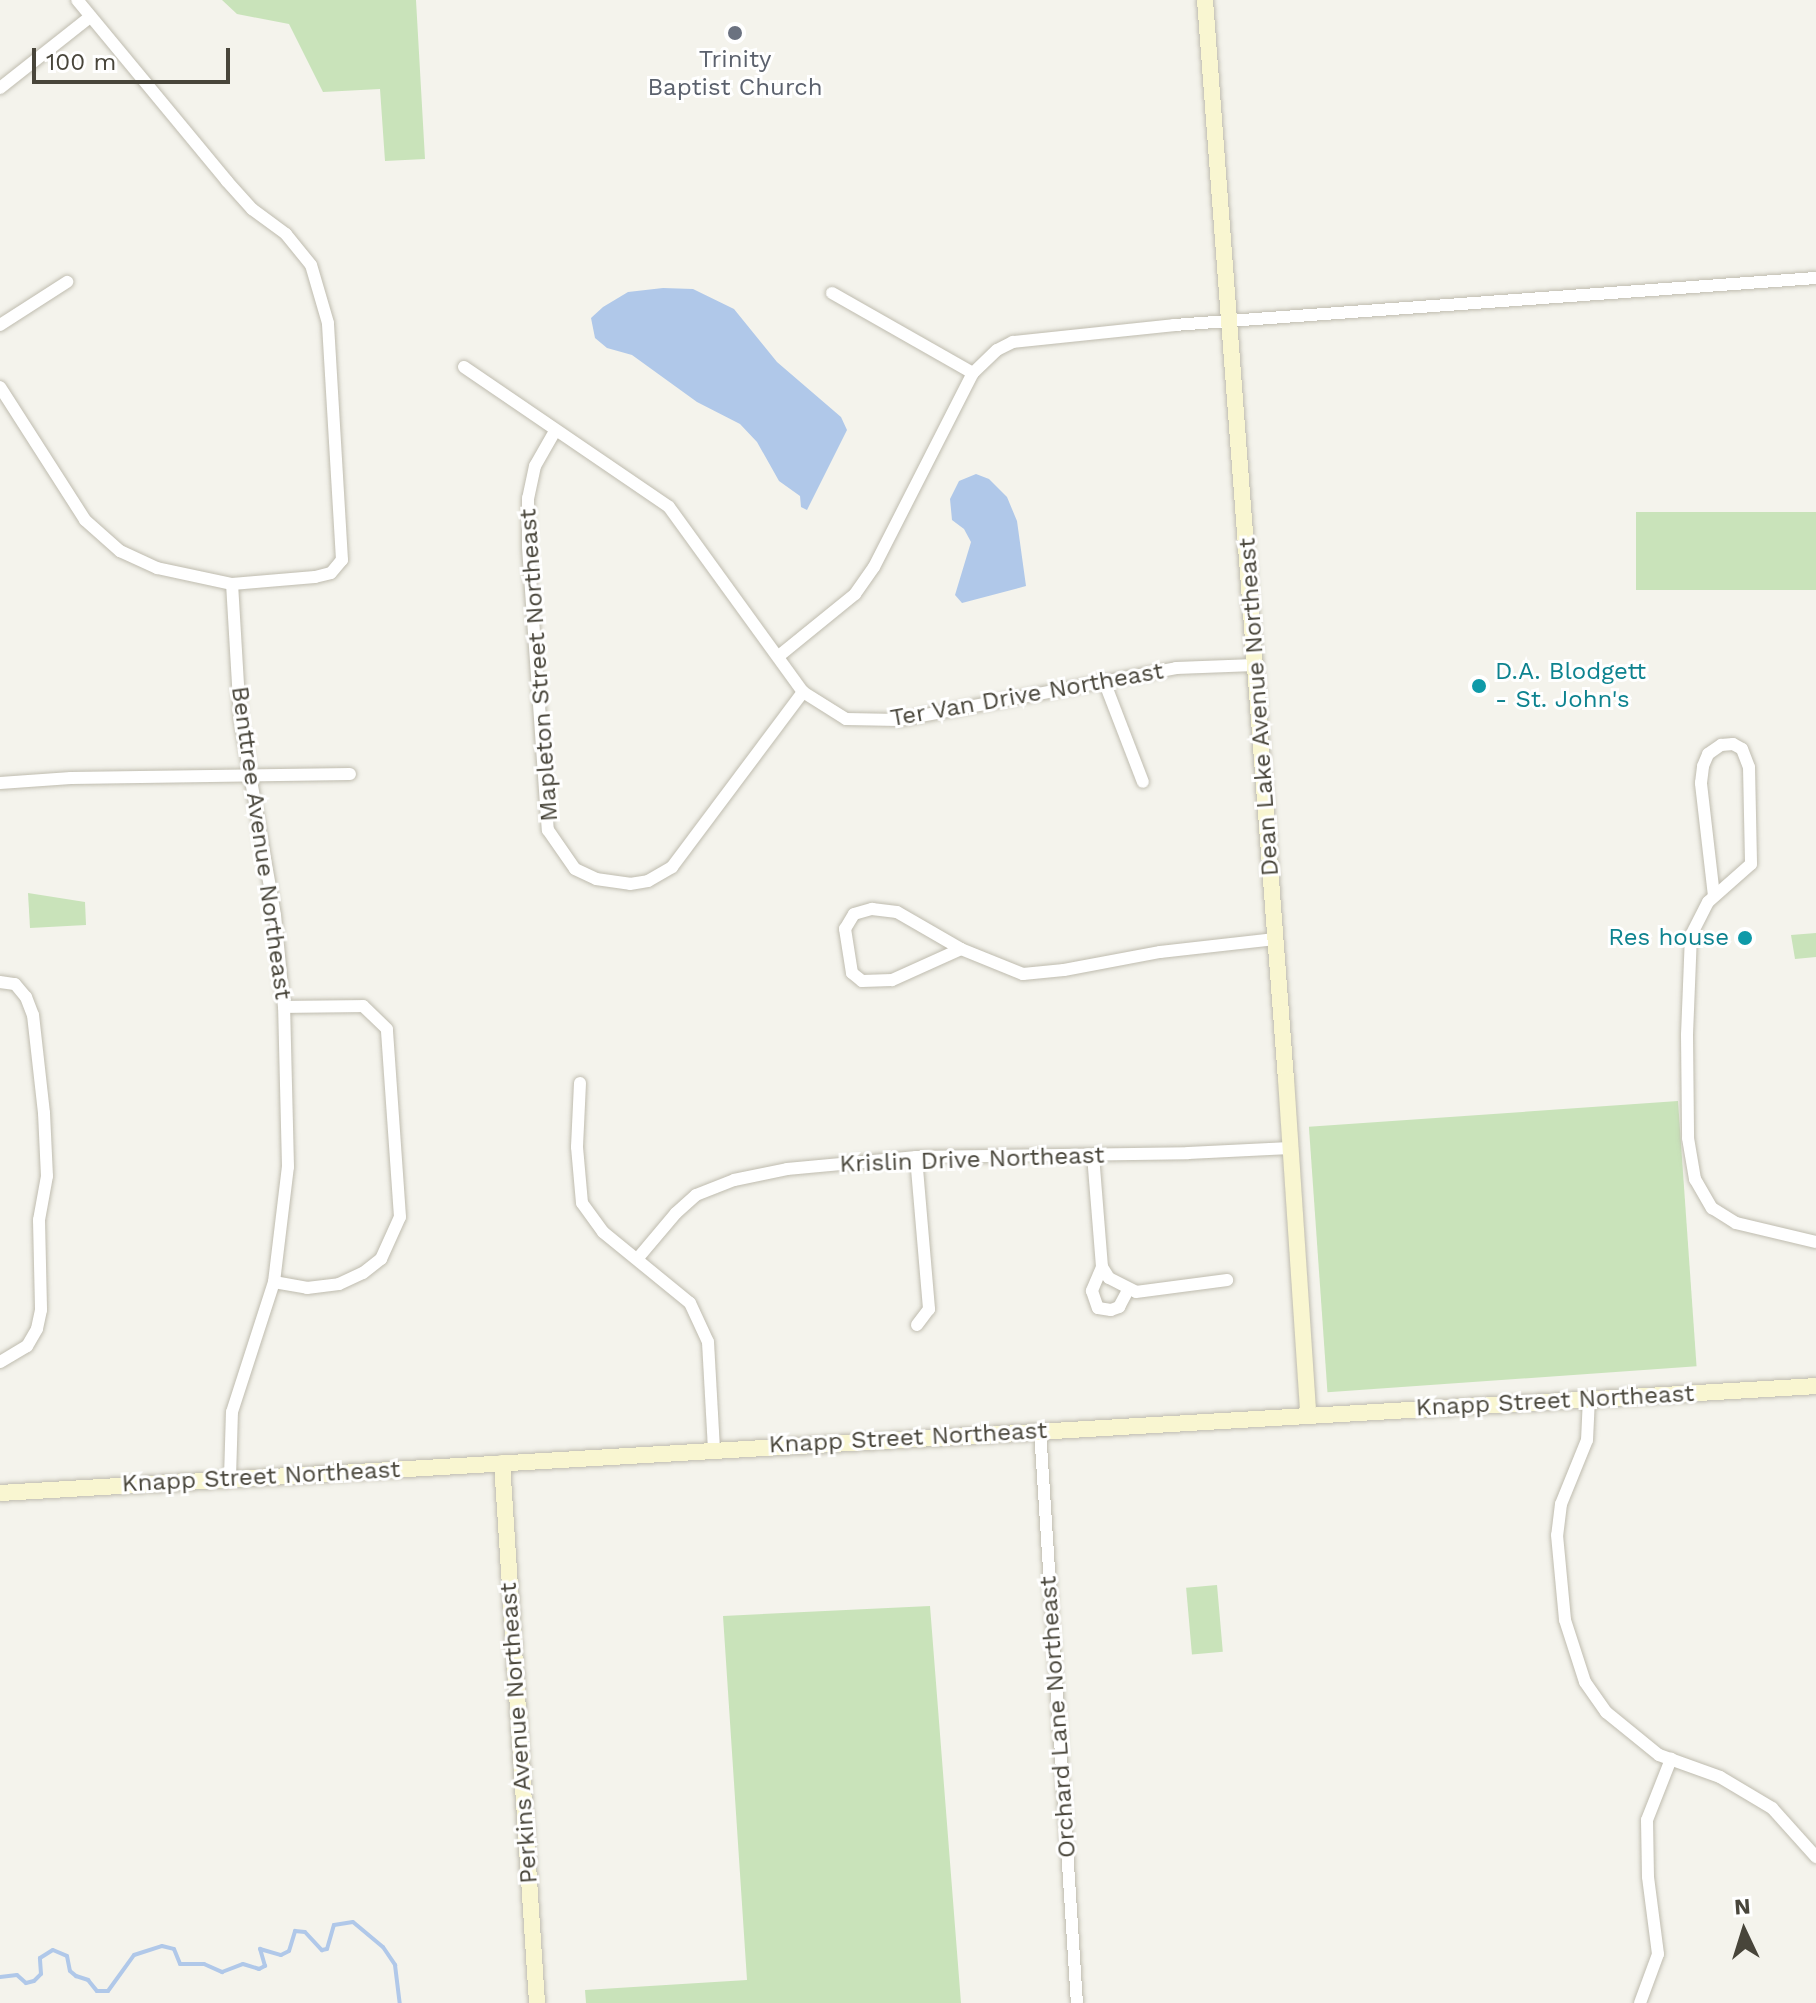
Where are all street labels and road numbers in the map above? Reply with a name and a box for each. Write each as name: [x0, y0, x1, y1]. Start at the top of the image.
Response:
street label: Mapleton Street Northeast: [514, 508, 564, 822]
street label: Dean Lake Avenue Northeast: [1233, 536, 1285, 878]
street label: Ter Van Drive Northeast: [887, 657, 1167, 733]
street label: Benttree Avenue Northeast: [225, 684, 297, 1002]
street label: Krislin Drive Northeast: [839, 1141, 1105, 1179]
street label: Knapp Street Northeast: [1415, 1379, 1695, 1423]
street label: Knapp Street Northeast: [768, 1416, 1048, 1460]
street label: Knapp Street Northeast: [121, 1455, 401, 1499]
street label: Orchard Lane Northeast: [1034, 1575, 1082, 1859]
street label: Perkins Avenue Northeast: [494, 1581, 544, 1885]

